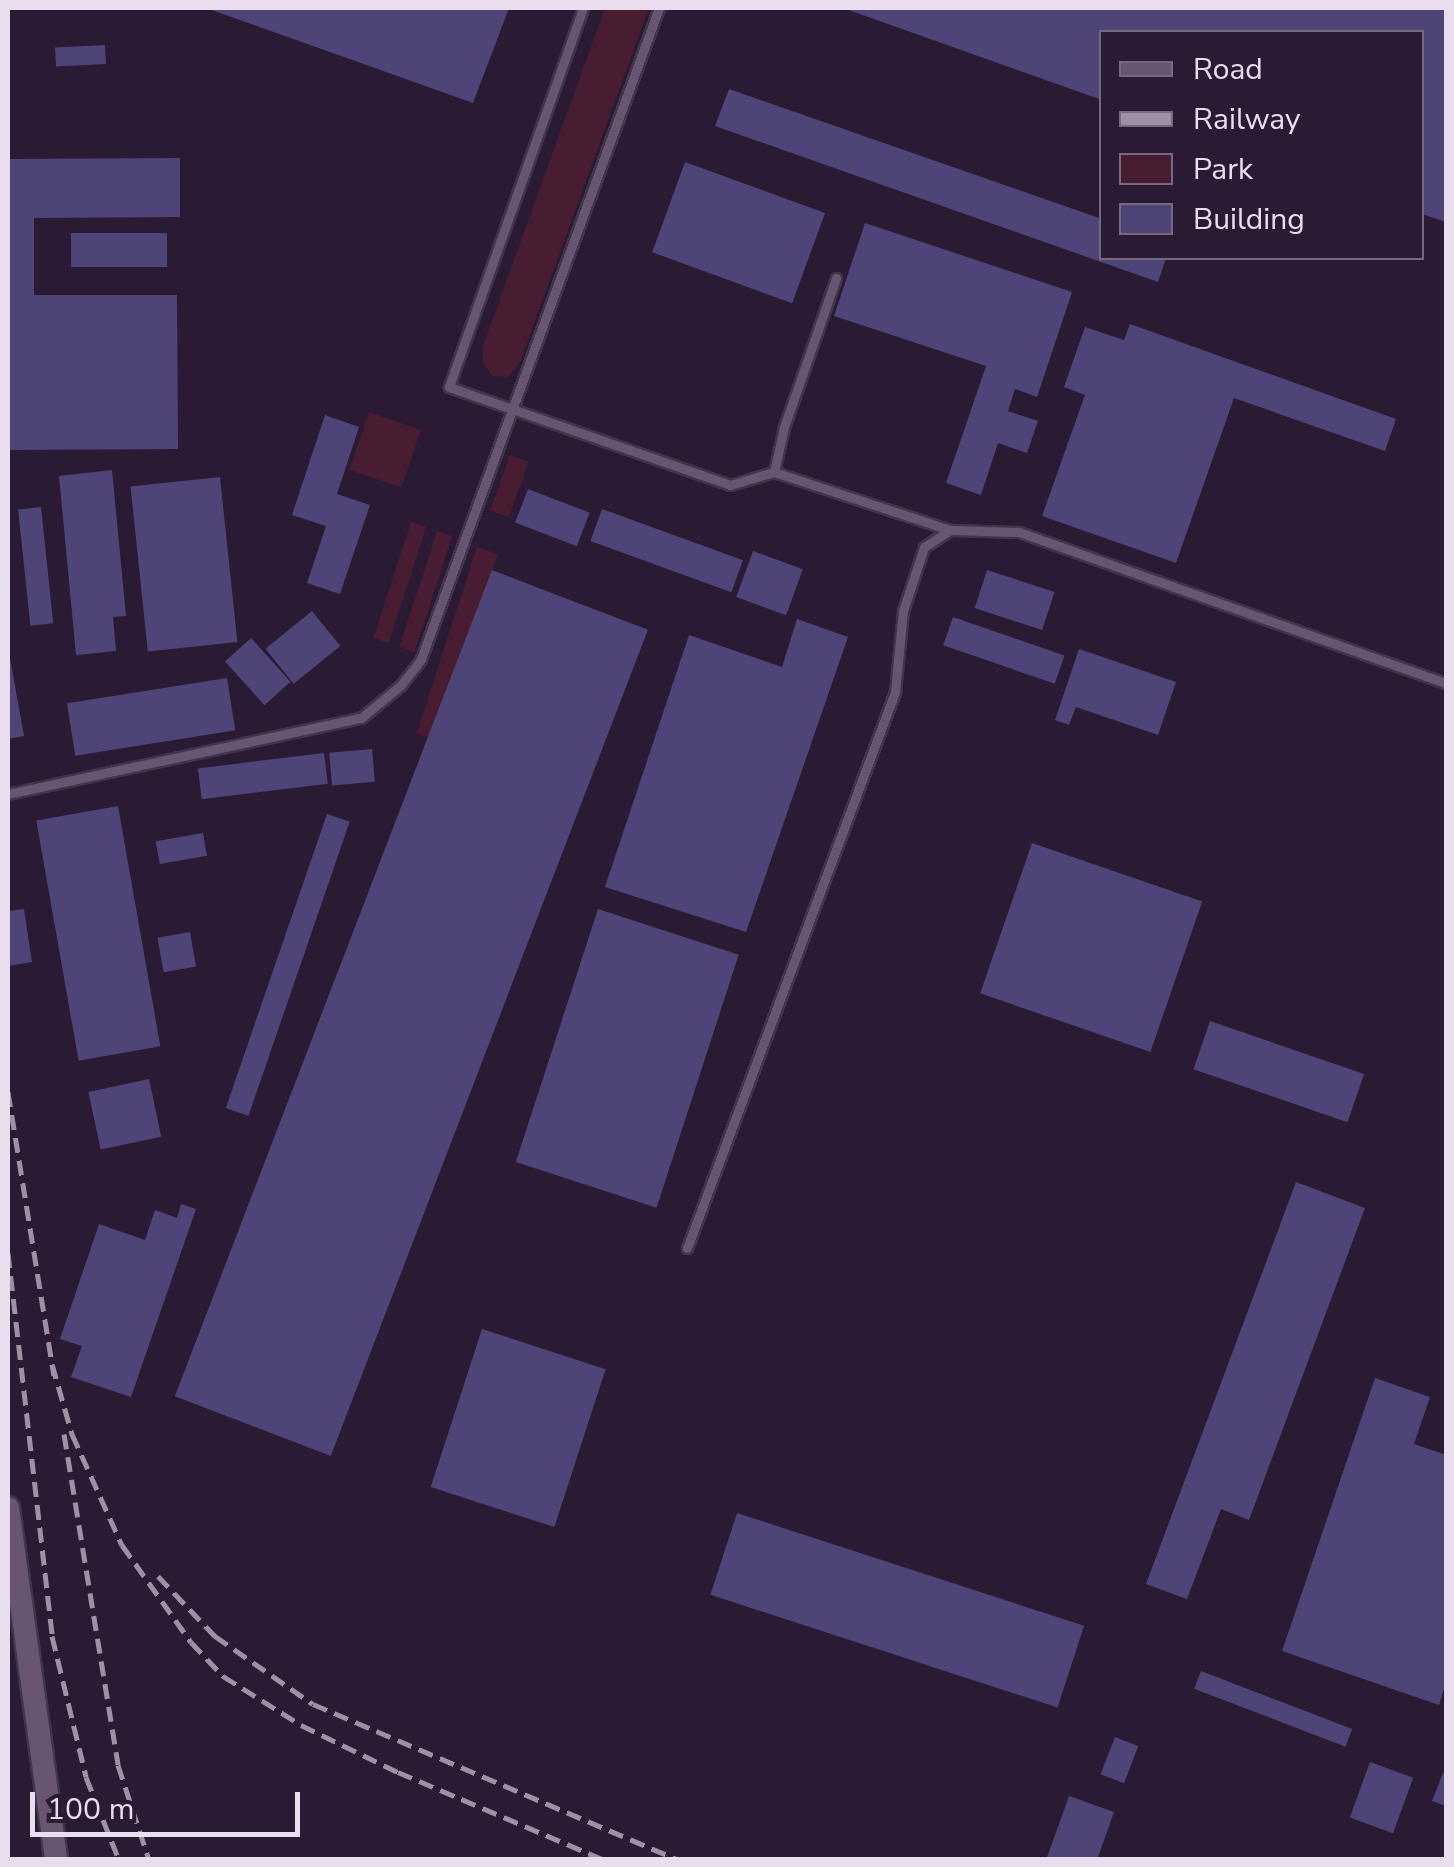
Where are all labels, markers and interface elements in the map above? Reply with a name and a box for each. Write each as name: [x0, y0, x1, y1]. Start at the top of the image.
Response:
legend: [1099, 30, 1424, 260]
text: Road: [1193, 49, 1263, 90]
text: Railway: [1193, 99, 1301, 140]
text: Park: [1193, 149, 1253, 190]
text: Building: [1193, 199, 1305, 240]
scale bar: [35, 1772, 305, 1834]
text: 100 m: [47, 1789, 134, 1830]

